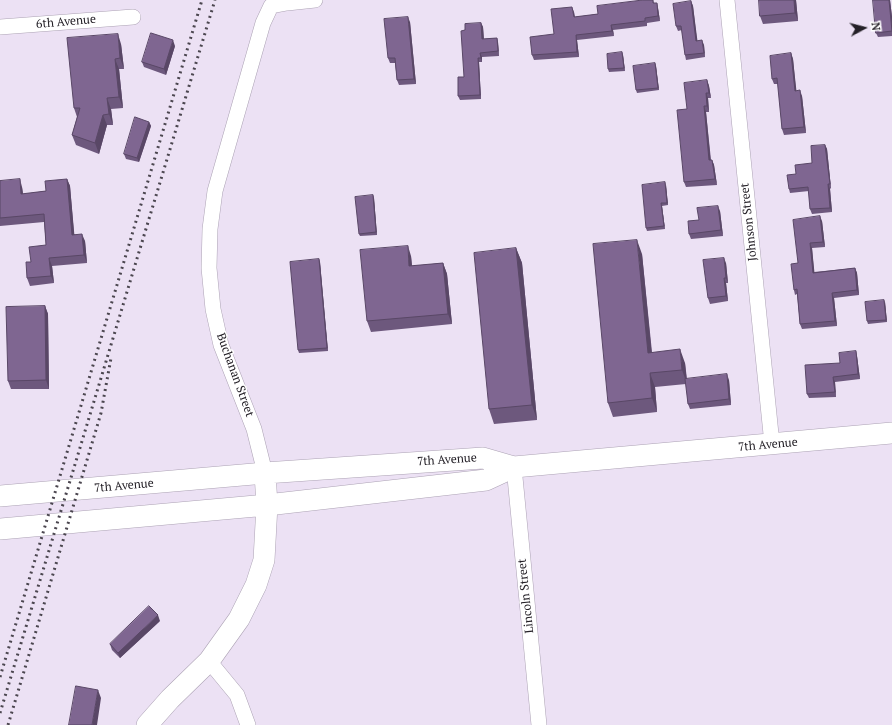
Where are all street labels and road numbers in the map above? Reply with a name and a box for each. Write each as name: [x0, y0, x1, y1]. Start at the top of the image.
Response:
street label: 6th Avenue: [35, 12, 97, 32]
street label: Johnson Street: [738, 182, 760, 262]
street label: Buchanan Street: [213, 331, 257, 419]
street label: 7th Avenue: [738, 435, 798, 455]
street label: 7th Avenue: [417, 451, 477, 469]
street label: 7th Avenue: [94, 476, 154, 496]
street label: Lincoln Street: [515, 558, 537, 634]

